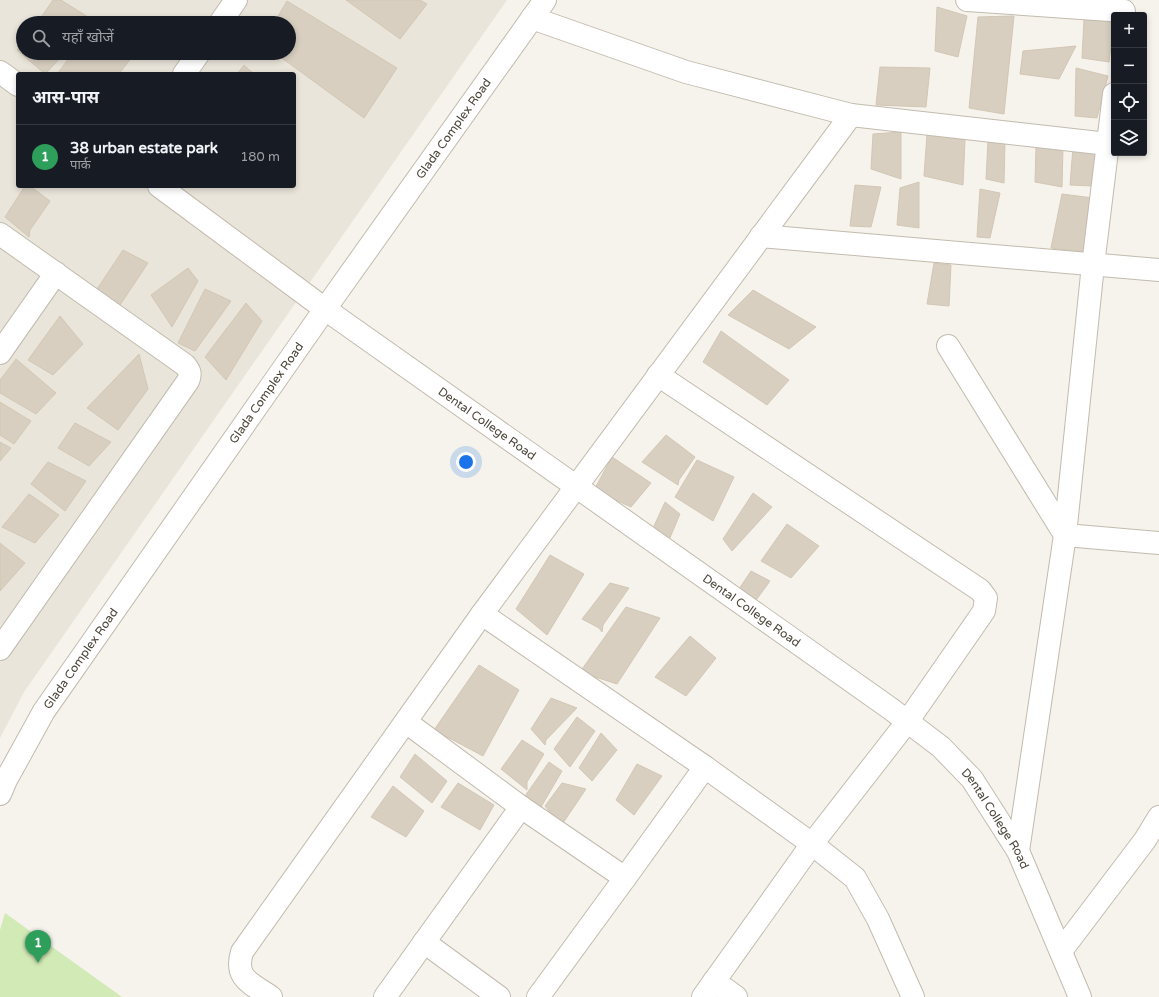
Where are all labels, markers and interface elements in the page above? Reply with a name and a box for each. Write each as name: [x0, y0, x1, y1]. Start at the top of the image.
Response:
map controls: [1111, 12, 1147, 156]
button: +: [1111, 12, 1147, 48]
search box: [16, 16, 296, 60]
icon: search: [30, 27, 52, 49]
text: यहाँ खोजें: [62, 28, 114, 46]
button: −: [1111, 48, 1147, 84]
street label: Glada Complex Road: [413, 76, 494, 181]
button: locate: [1111, 84, 1147, 120]
text: आस-पास: [32, 87, 99, 108]
button: layers: [1111, 120, 1147, 156]
text: 38 urban estate park: [70, 139, 218, 157]
text: 1: [41, 149, 49, 165]
text: 180 m: [240, 149, 280, 165]
text: पार्क: [70, 157, 91, 173]
street label: Glada Complex Road: [226, 340, 306, 446]
street label: Dental College Road: [436, 384, 538, 463]
your location: [456, 452, 476, 472]
street label: Dental College Road: [700, 571, 803, 650]
street label: Glada Complex Road: [41, 605, 121, 712]
street label: Dental College Road: [959, 765, 1032, 871]
pin: 1: [25, 930, 51, 963]

